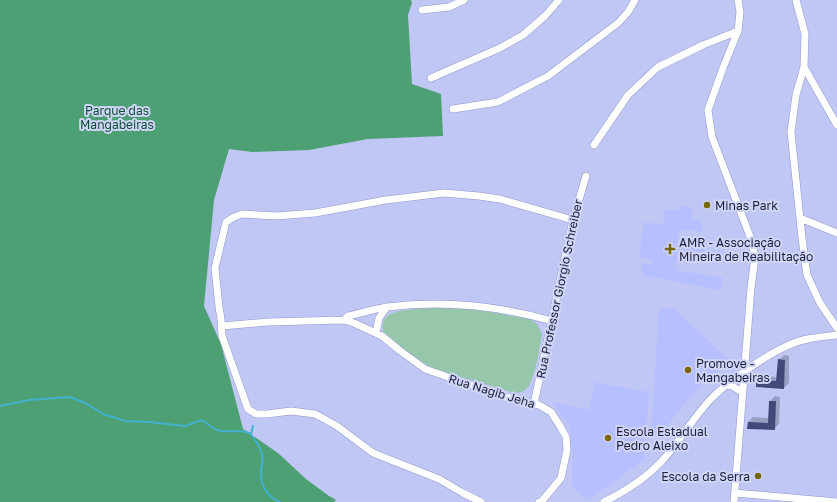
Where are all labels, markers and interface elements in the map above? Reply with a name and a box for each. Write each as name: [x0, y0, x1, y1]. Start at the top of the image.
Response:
park label: Parque das Mangabeiras: [80, 103, 154, 132]
street label: Rua Professor Giorgio Schreiber: [533, 198, 585, 380]
place label: Minas Park: [715, 198, 778, 213]
marker: Minas Park: [702, 200, 712, 210]
place label: AMR - Associação Mineira de Reabilitação: [679, 235, 813, 264]
marker: AMR - Associação Mineira de Reabilitação: [664, 243, 676, 255]
place label: Promove - Mangabeiras: [696, 356, 770, 385]
marker: Promove - Mangabeiras: [683, 365, 693, 375]
street label: Rua Nagib Jeha: [447, 371, 537, 411]
place label: Escola Estadual Pedro Aleixo: [616, 424, 708, 453]
marker: Escola Estadual Pedro Aleixo: [603, 433, 613, 443]
place label: Escola da Serra: [661, 469, 750, 484]
marker: Escola da Serra: [753, 471, 763, 481]

